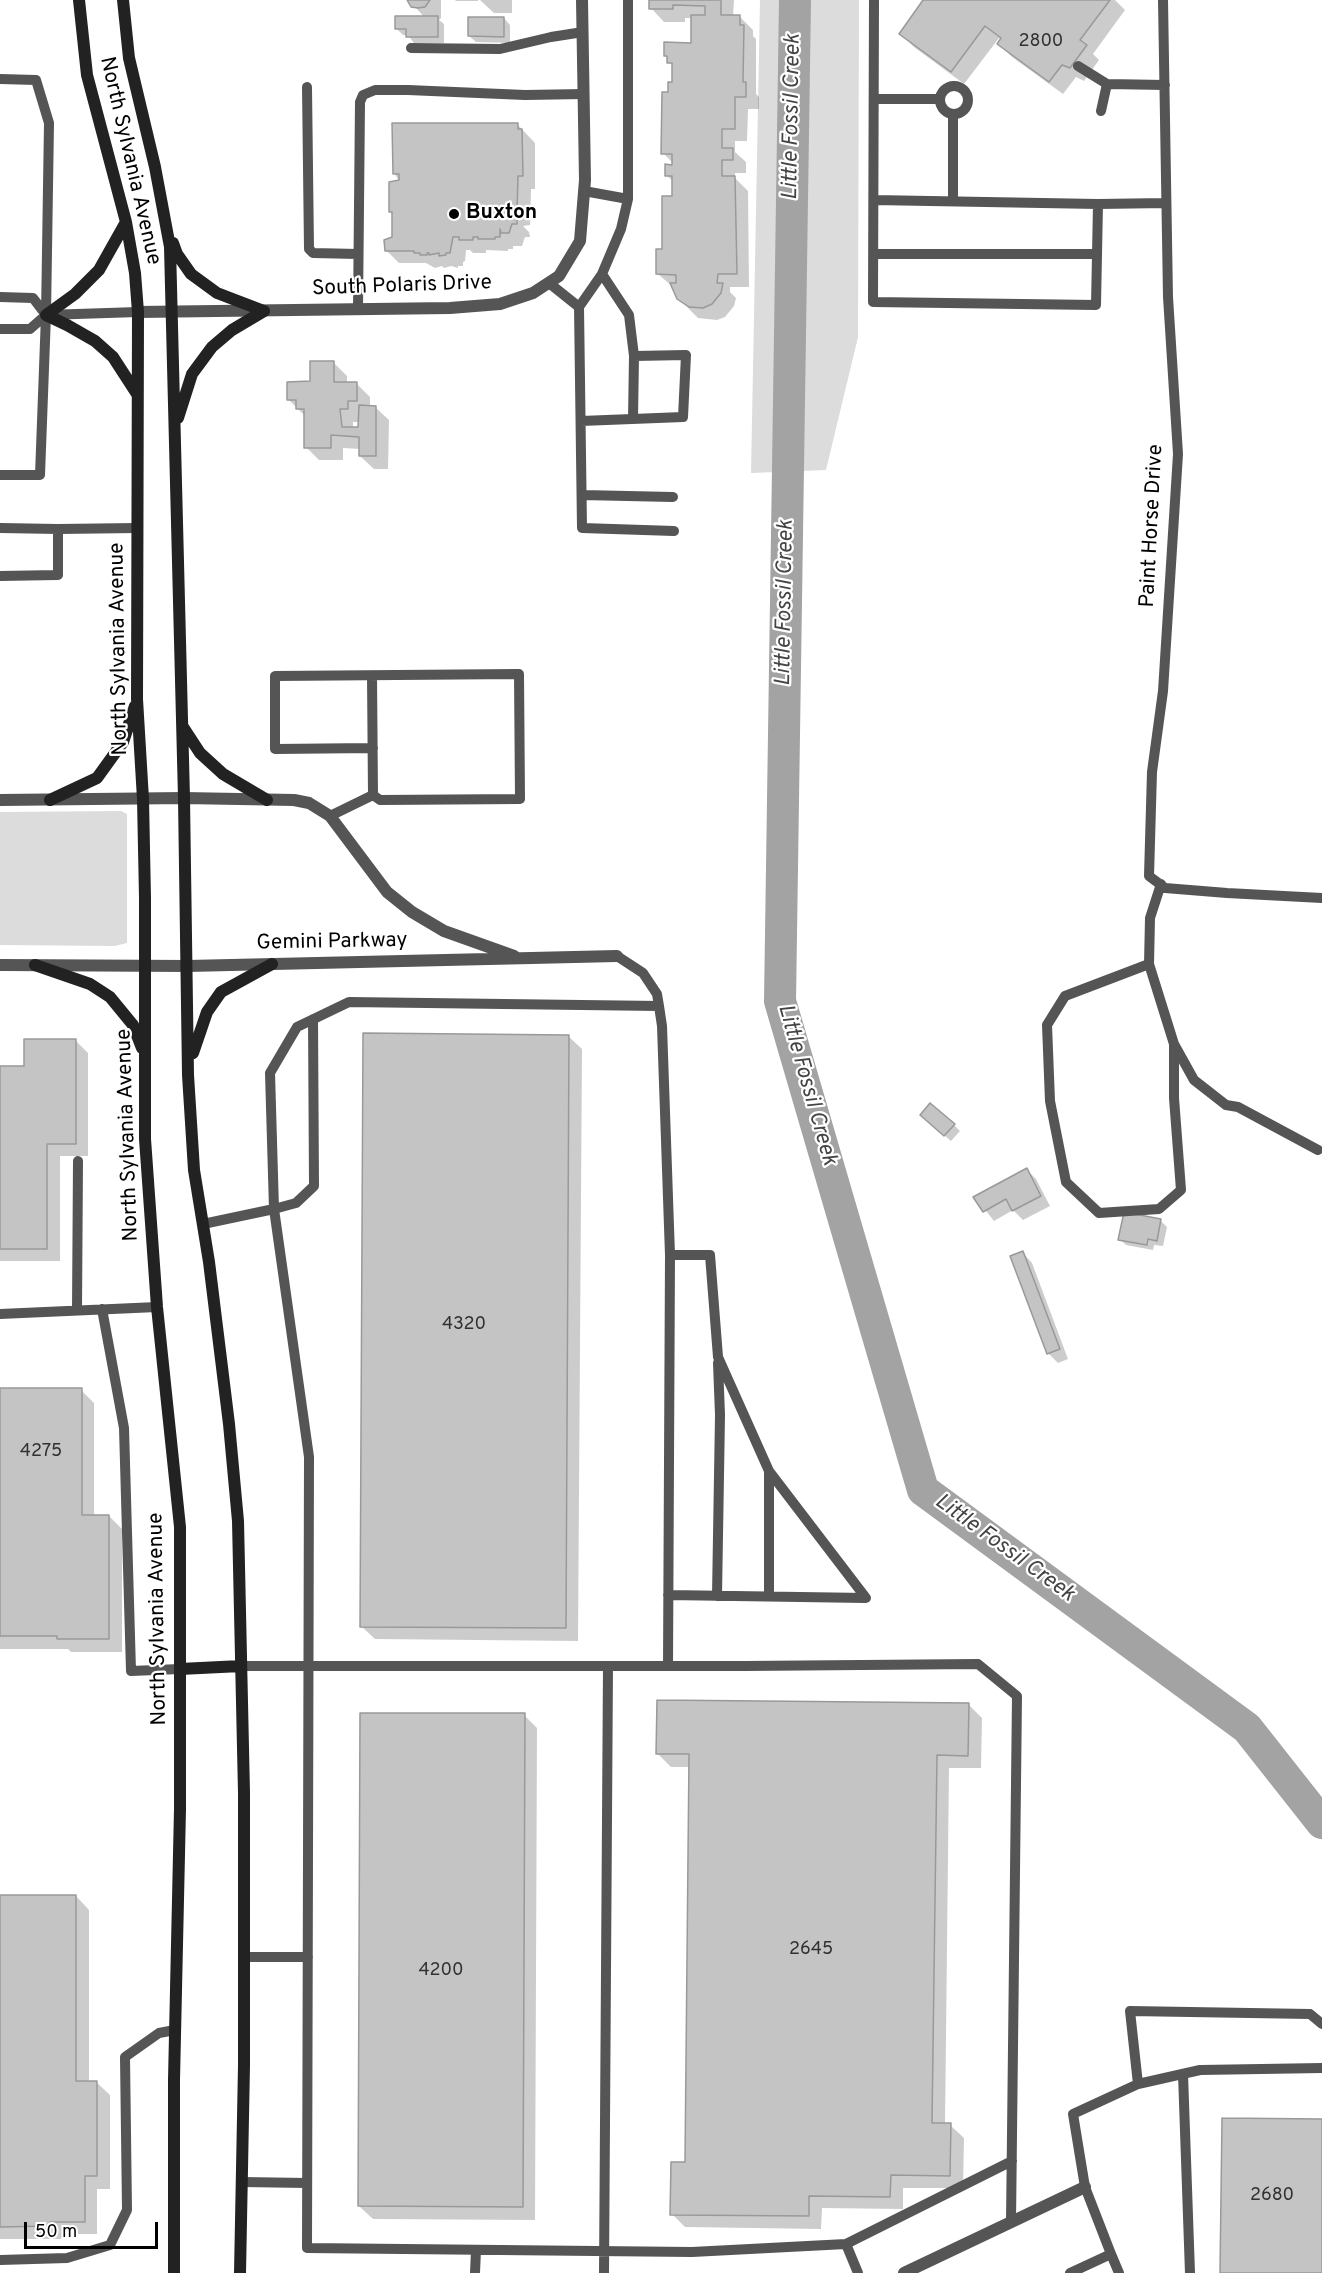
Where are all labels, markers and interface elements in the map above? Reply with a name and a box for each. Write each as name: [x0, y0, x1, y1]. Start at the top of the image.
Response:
house number: 2800: [1019, 31, 1063, 53]
water label: Little Fossil Creek: [778, 34, 808, 200]
street label: North Sylvania Avenue: [93, 54, 165, 268]
place label: Buxton: [466, 201, 537, 227]
marker: Buxton: [447, 207, 461, 221]
street label: South Polaris Drive: [312, 271, 492, 303]
street label: Paint Horse Drive: [1136, 444, 1170, 608]
water label: Little Fossil Creek: [771, 520, 801, 686]
street label: North Sylvania Avenue: [106, 542, 134, 756]
street label: Gemini Parkway: [256, 929, 408, 957]
water label: Little Fossil Creek: [770, 1001, 842, 1169]
street label: North Sylvania Avenue: [113, 1028, 145, 1242]
house number: 4320: [442, 1314, 486, 1336]
house number: 4275: [20, 1441, 62, 1463]
water label: Little Fossil Creek: [929, 1489, 1079, 1609]
street label: North Sylvania Avenue: [145, 1512, 173, 1726]
house number: 2645: [789, 1939, 833, 1961]
house number: 4200: [418, 1960, 464, 1982]
house number: 2680: [1250, 2185, 1294, 2207]
scale bar: [27, 2210, 160, 2248]
text: 50 m: [35, 2221, 77, 2244]

